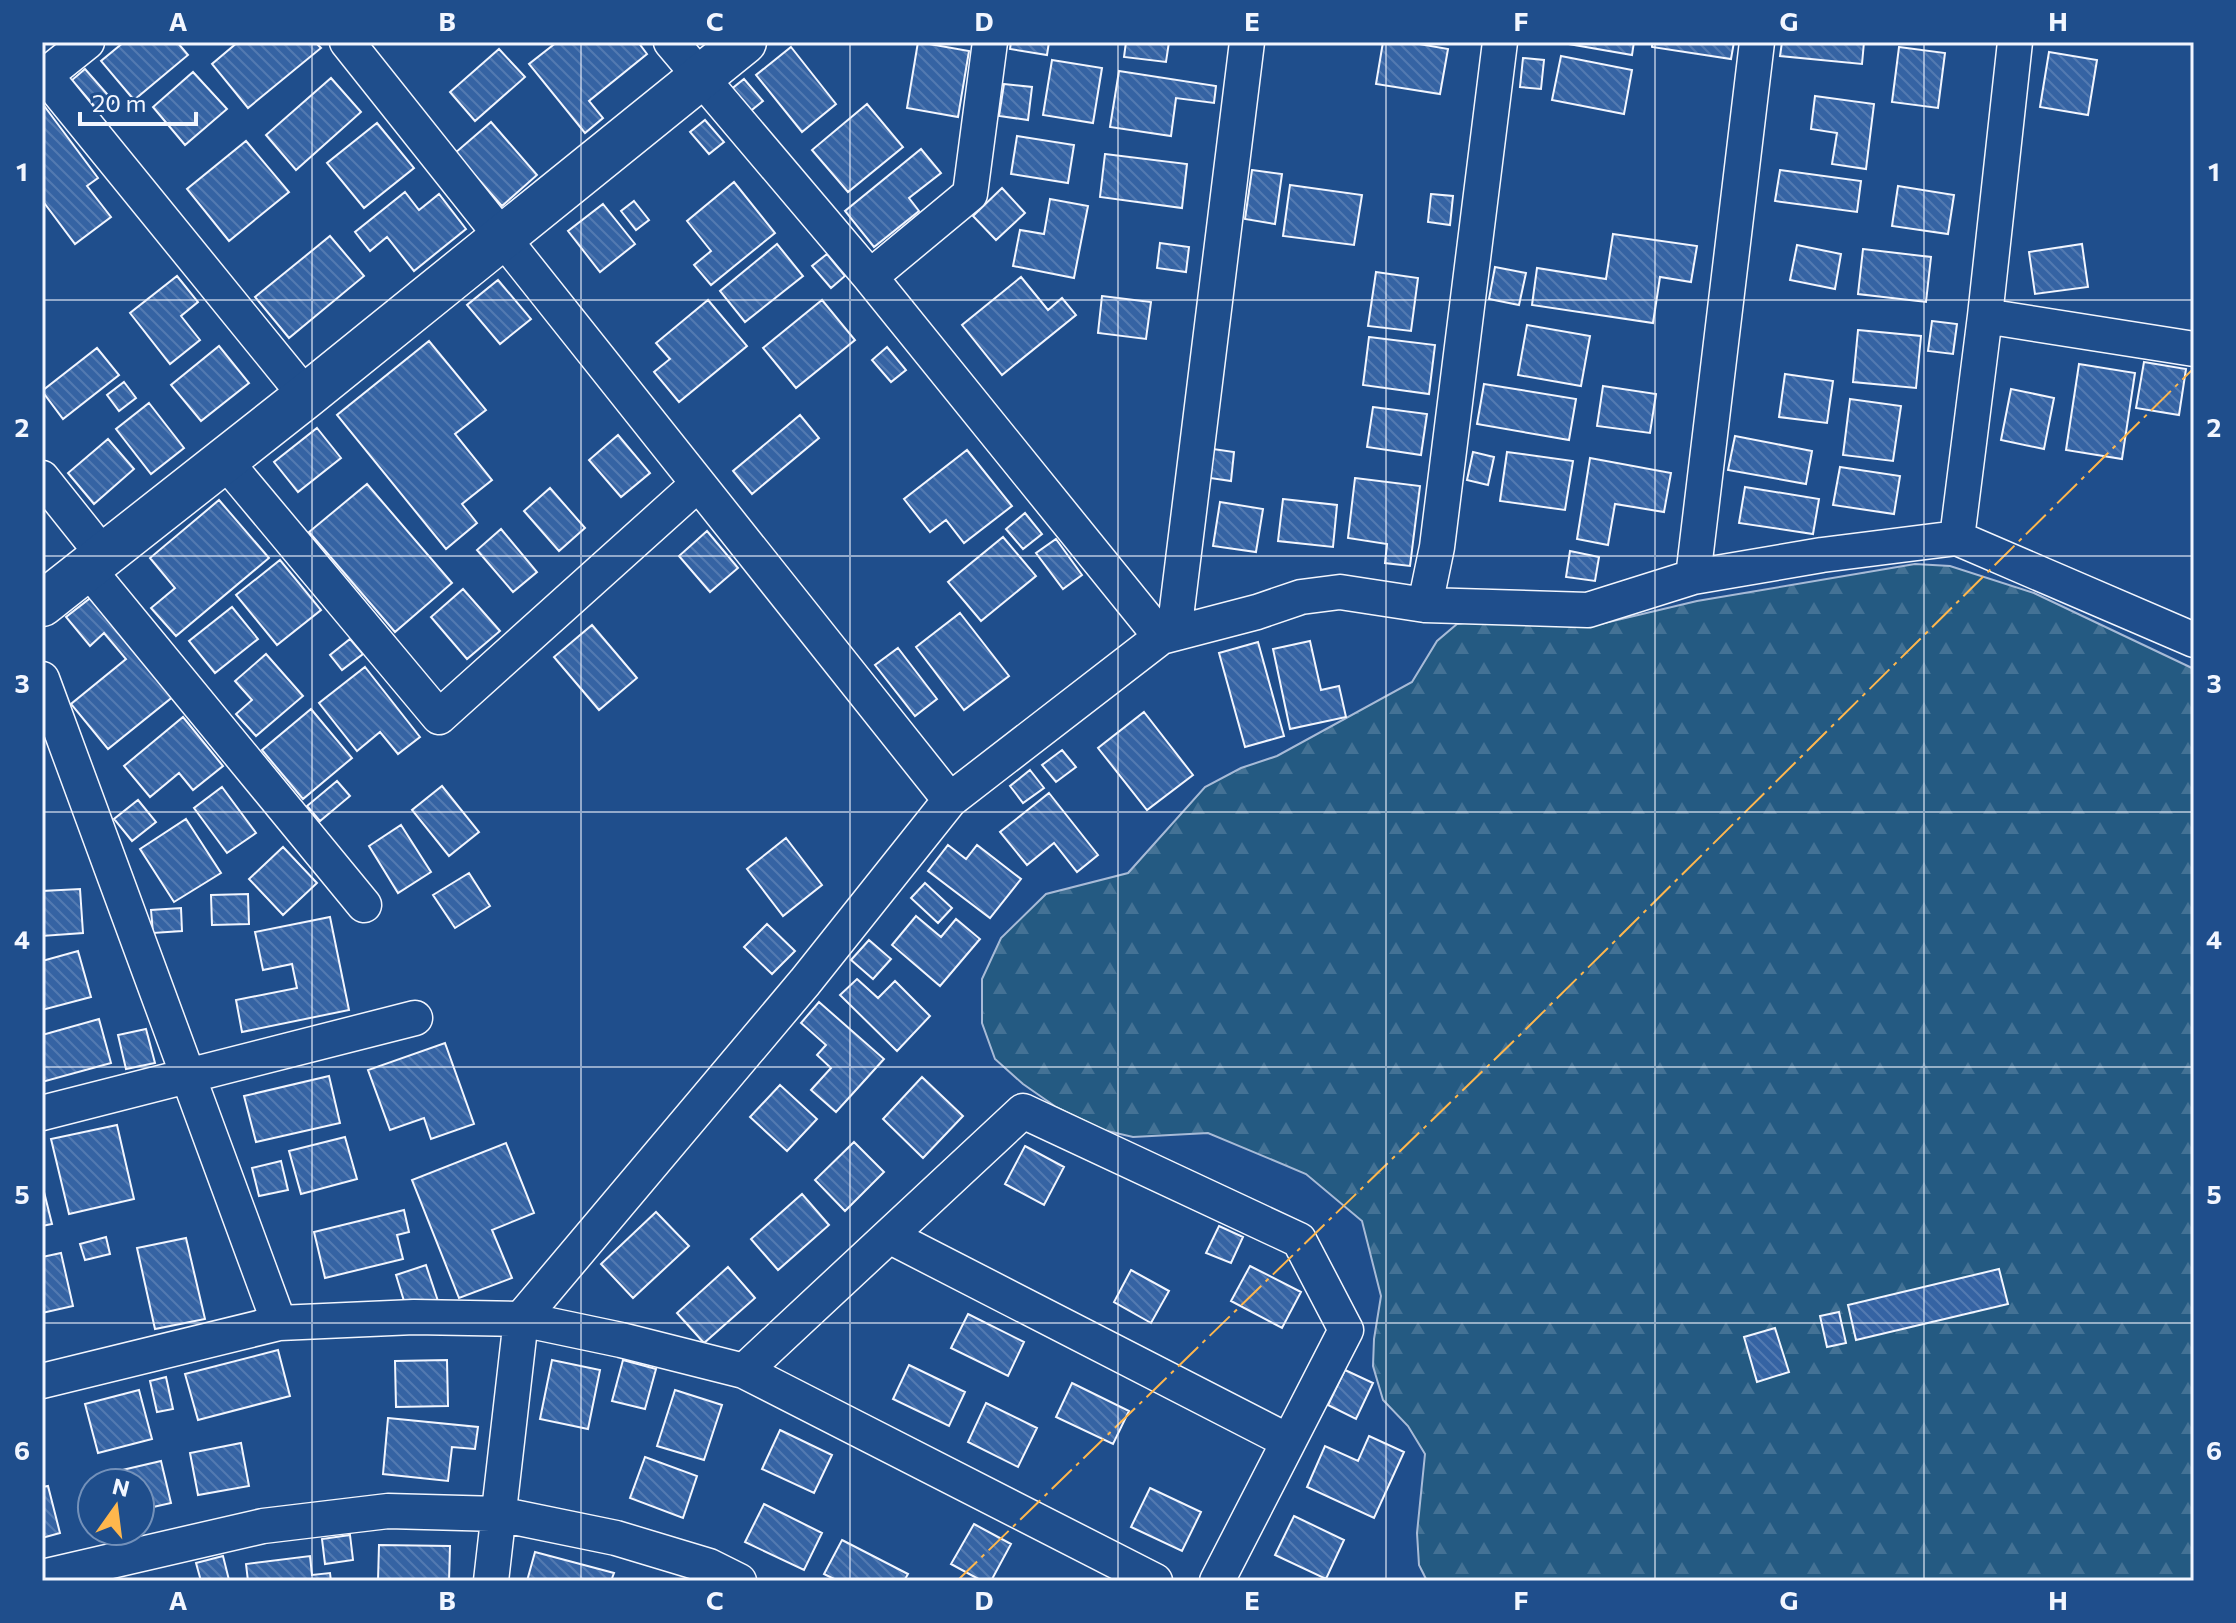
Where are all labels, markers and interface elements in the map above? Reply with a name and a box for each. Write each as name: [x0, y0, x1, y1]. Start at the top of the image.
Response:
text: A: [169, 5, 188, 36]
text: B: [438, 5, 456, 36]
text: C: [706, 5, 724, 36]
text: D: [974, 5, 994, 36]
text: E: [1244, 5, 1260, 36]
text: F: [1513, 5, 1529, 36]
text: G: [1780, 5, 1798, 36]
text: H: [2048, 5, 2068, 36]
scale bar: [80, 76, 196, 126]
text: 20 m: [92, 88, 146, 117]
text: 1: [16, 155, 28, 186]
text: 1: [2208, 155, 2220, 186]
text: 2: [15, 411, 29, 442]
text: 2: [2207, 411, 2221, 442]
text: 3: [14, 667, 30, 698]
text: 3: [2206, 667, 2222, 698]
text: 4: [14, 923, 30, 954]
text: 4: [2206, 923, 2222, 954]
text: 5: [14, 1178, 30, 1209]
text: 5: [2206, 1178, 2222, 1209]
text: 6: [14, 1434, 30, 1465]
text: 6: [2206, 1434, 2222, 1465]
north arrow: [76, 1467, 156, 1547]
text: N: [110, 1472, 132, 1502]
text: A: [169, 1584, 188, 1615]
text: B: [438, 1584, 456, 1615]
text: C: [706, 1584, 724, 1615]
text: D: [974, 1584, 994, 1615]
text: E: [1244, 1584, 1260, 1615]
text: F: [1513, 1584, 1529, 1615]
text: G: [1780, 1584, 1798, 1615]
text: H: [2048, 1584, 2068, 1615]

